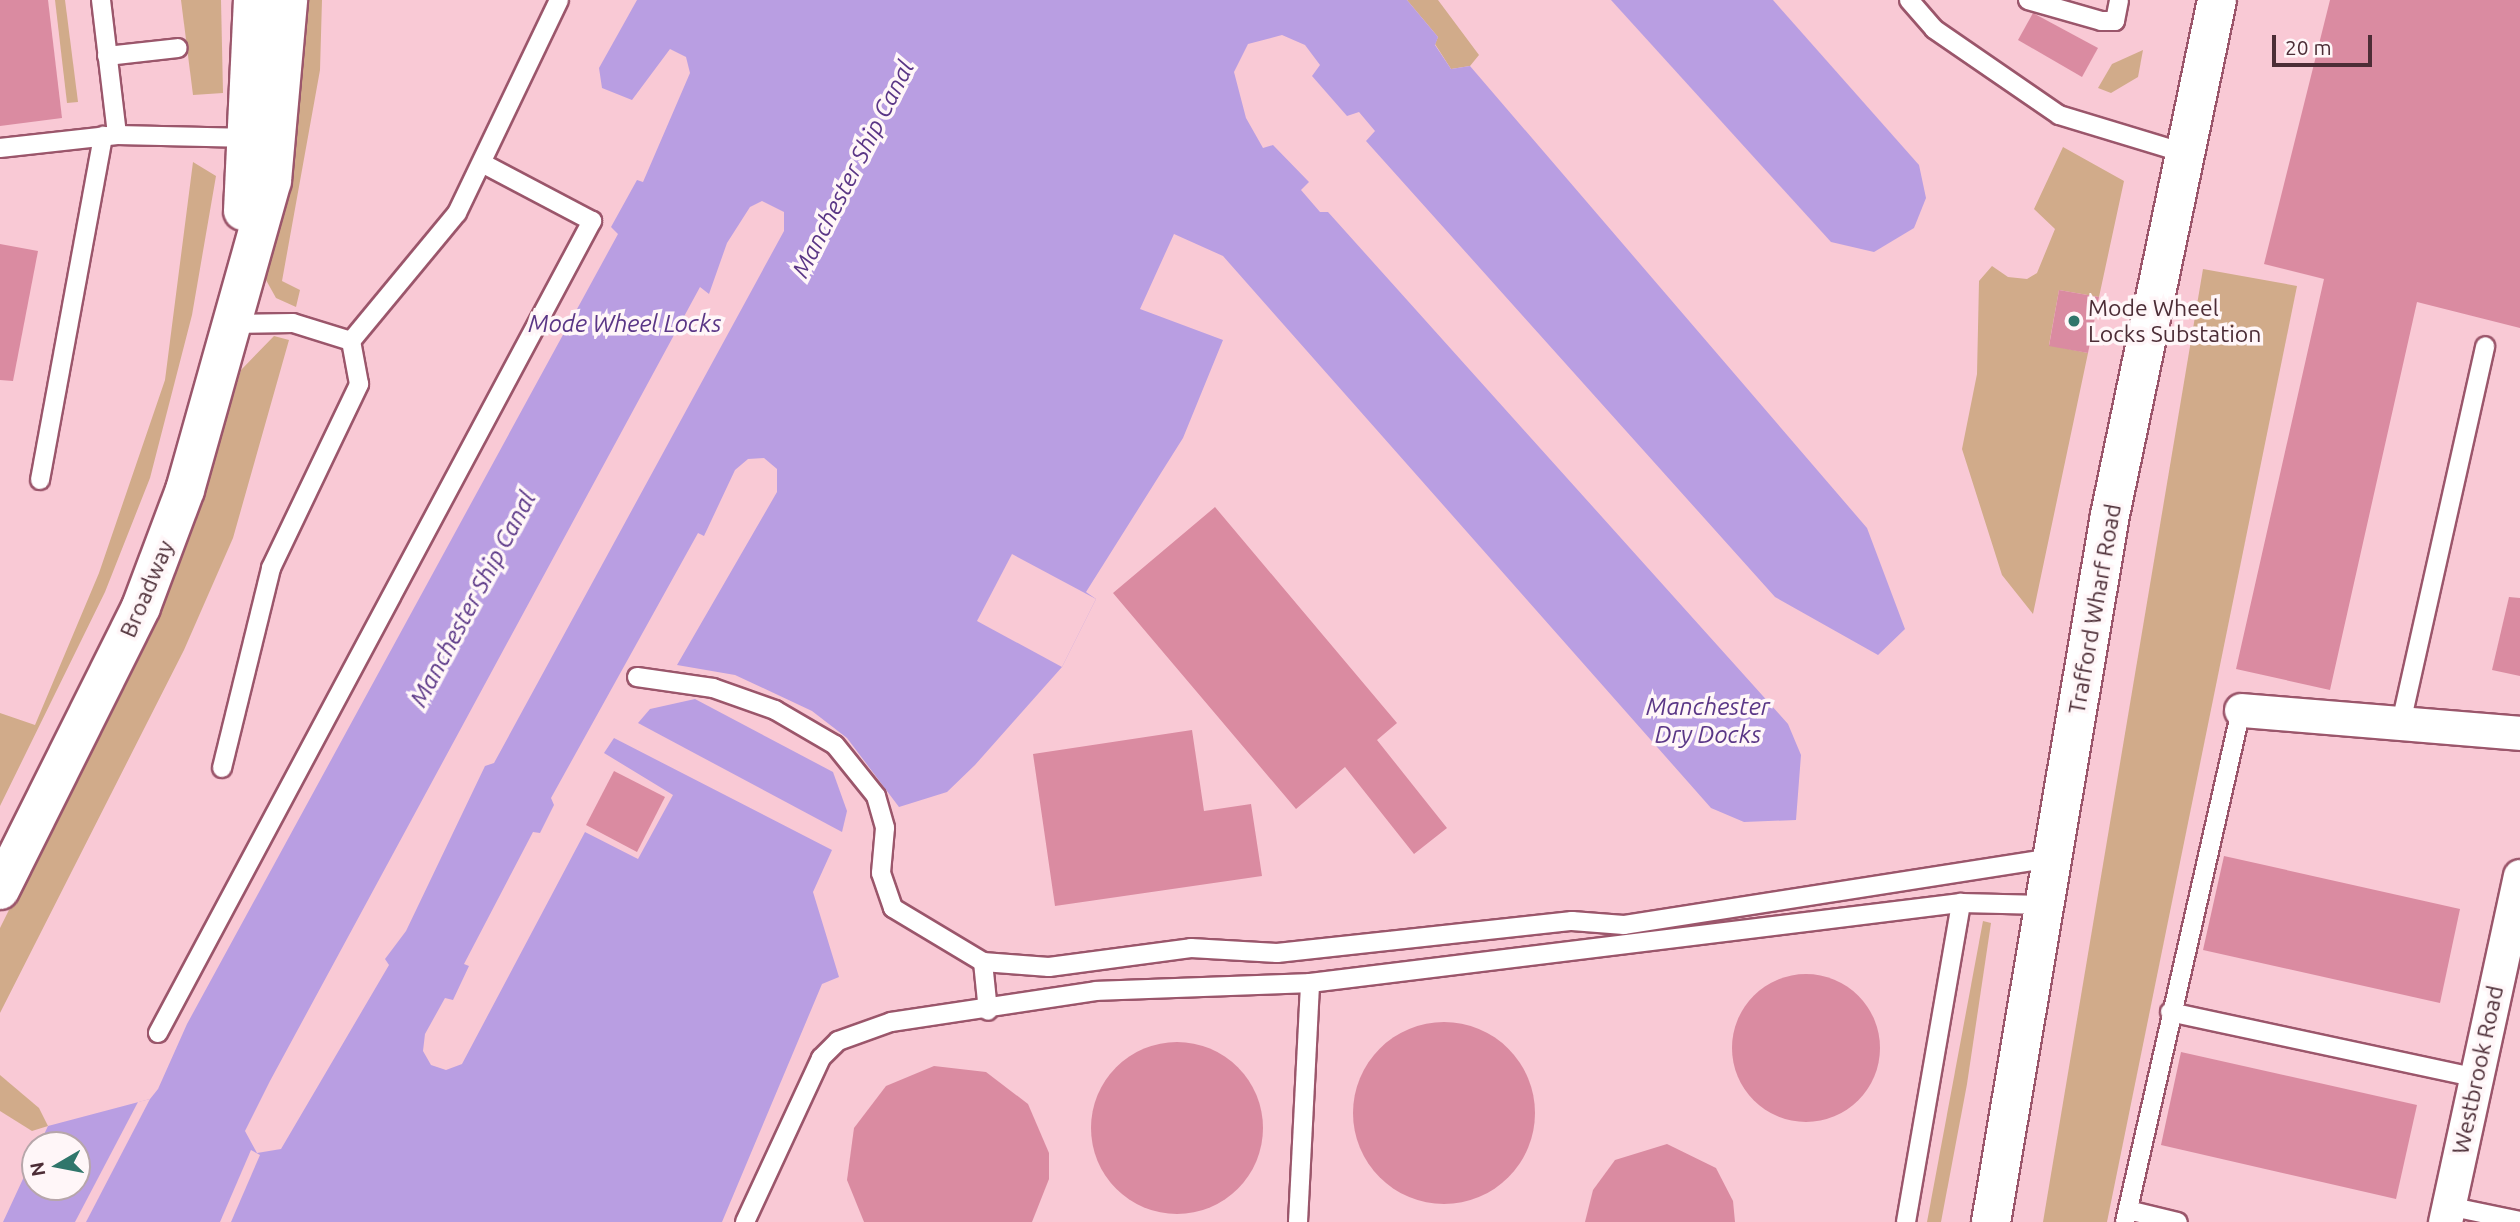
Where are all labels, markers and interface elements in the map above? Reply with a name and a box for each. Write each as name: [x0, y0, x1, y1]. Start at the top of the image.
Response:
scale bar: [2275, 21, 2375, 65]
text: 20 m: [2285, 35, 2332, 59]
water label: Manchester Ship Canal: [786, 56, 920, 282]
place label: Mode Wheel Locks Substation: [2088, 294, 2261, 348]
water label: Mode Wheel Locks: [528, 310, 722, 338]
marker: Mode Wheel Locks Substation: [2066, 313, 2082, 329]
water label: Manchester Ship Canal: [404, 486, 542, 712]
street label: Trafford Wharf Road: [2063, 502, 2127, 716]
street label: Broadway: [114, 536, 180, 642]
water label: Manchester Dry Docks: [1646, 693, 1770, 749]
street label: Westbrook Road: [2447, 983, 2509, 1157]
north arrow: [21, 1131, 91, 1201]
text: N: [25, 1160, 49, 1178]

